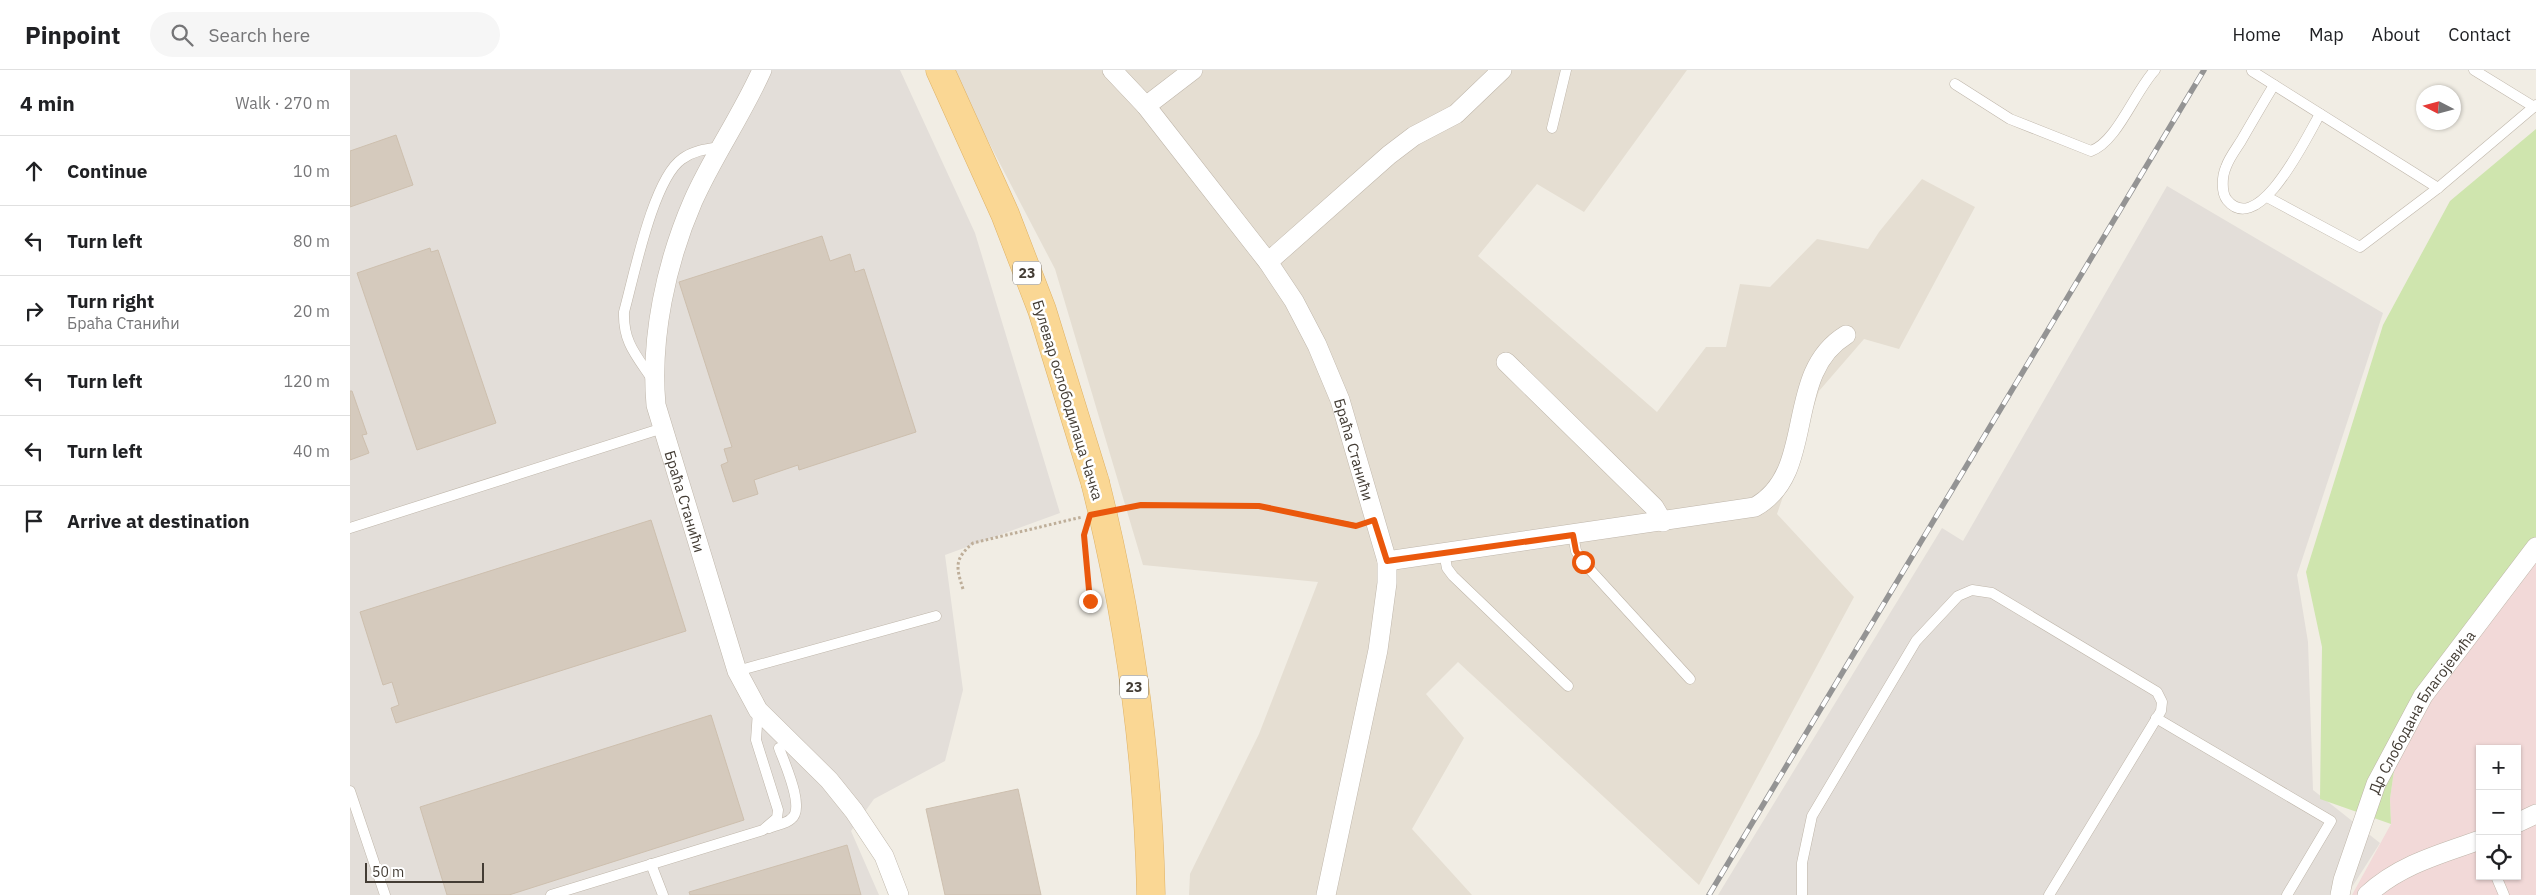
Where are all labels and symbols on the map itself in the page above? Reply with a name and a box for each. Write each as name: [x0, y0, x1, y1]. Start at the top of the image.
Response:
north arrow: [2416, 85, 2461, 130]
road number: 23: [1013, 262, 1041, 284]
street label: Булевар ослободилаца Чачка: [1028, 298, 1108, 502]
street label: Браћа Станићи: [1330, 396, 1378, 503]
street label: Браћа Станићи: [661, 448, 710, 554]
route start: [1572, 551, 1595, 574]
route end: [1079, 590, 1102, 613]
street label: Др Слободана Благојевића: [2364, 626, 2479, 796]
road number: 23: [1120, 676, 1148, 698]
scale bar: [365, 860, 484, 883]

